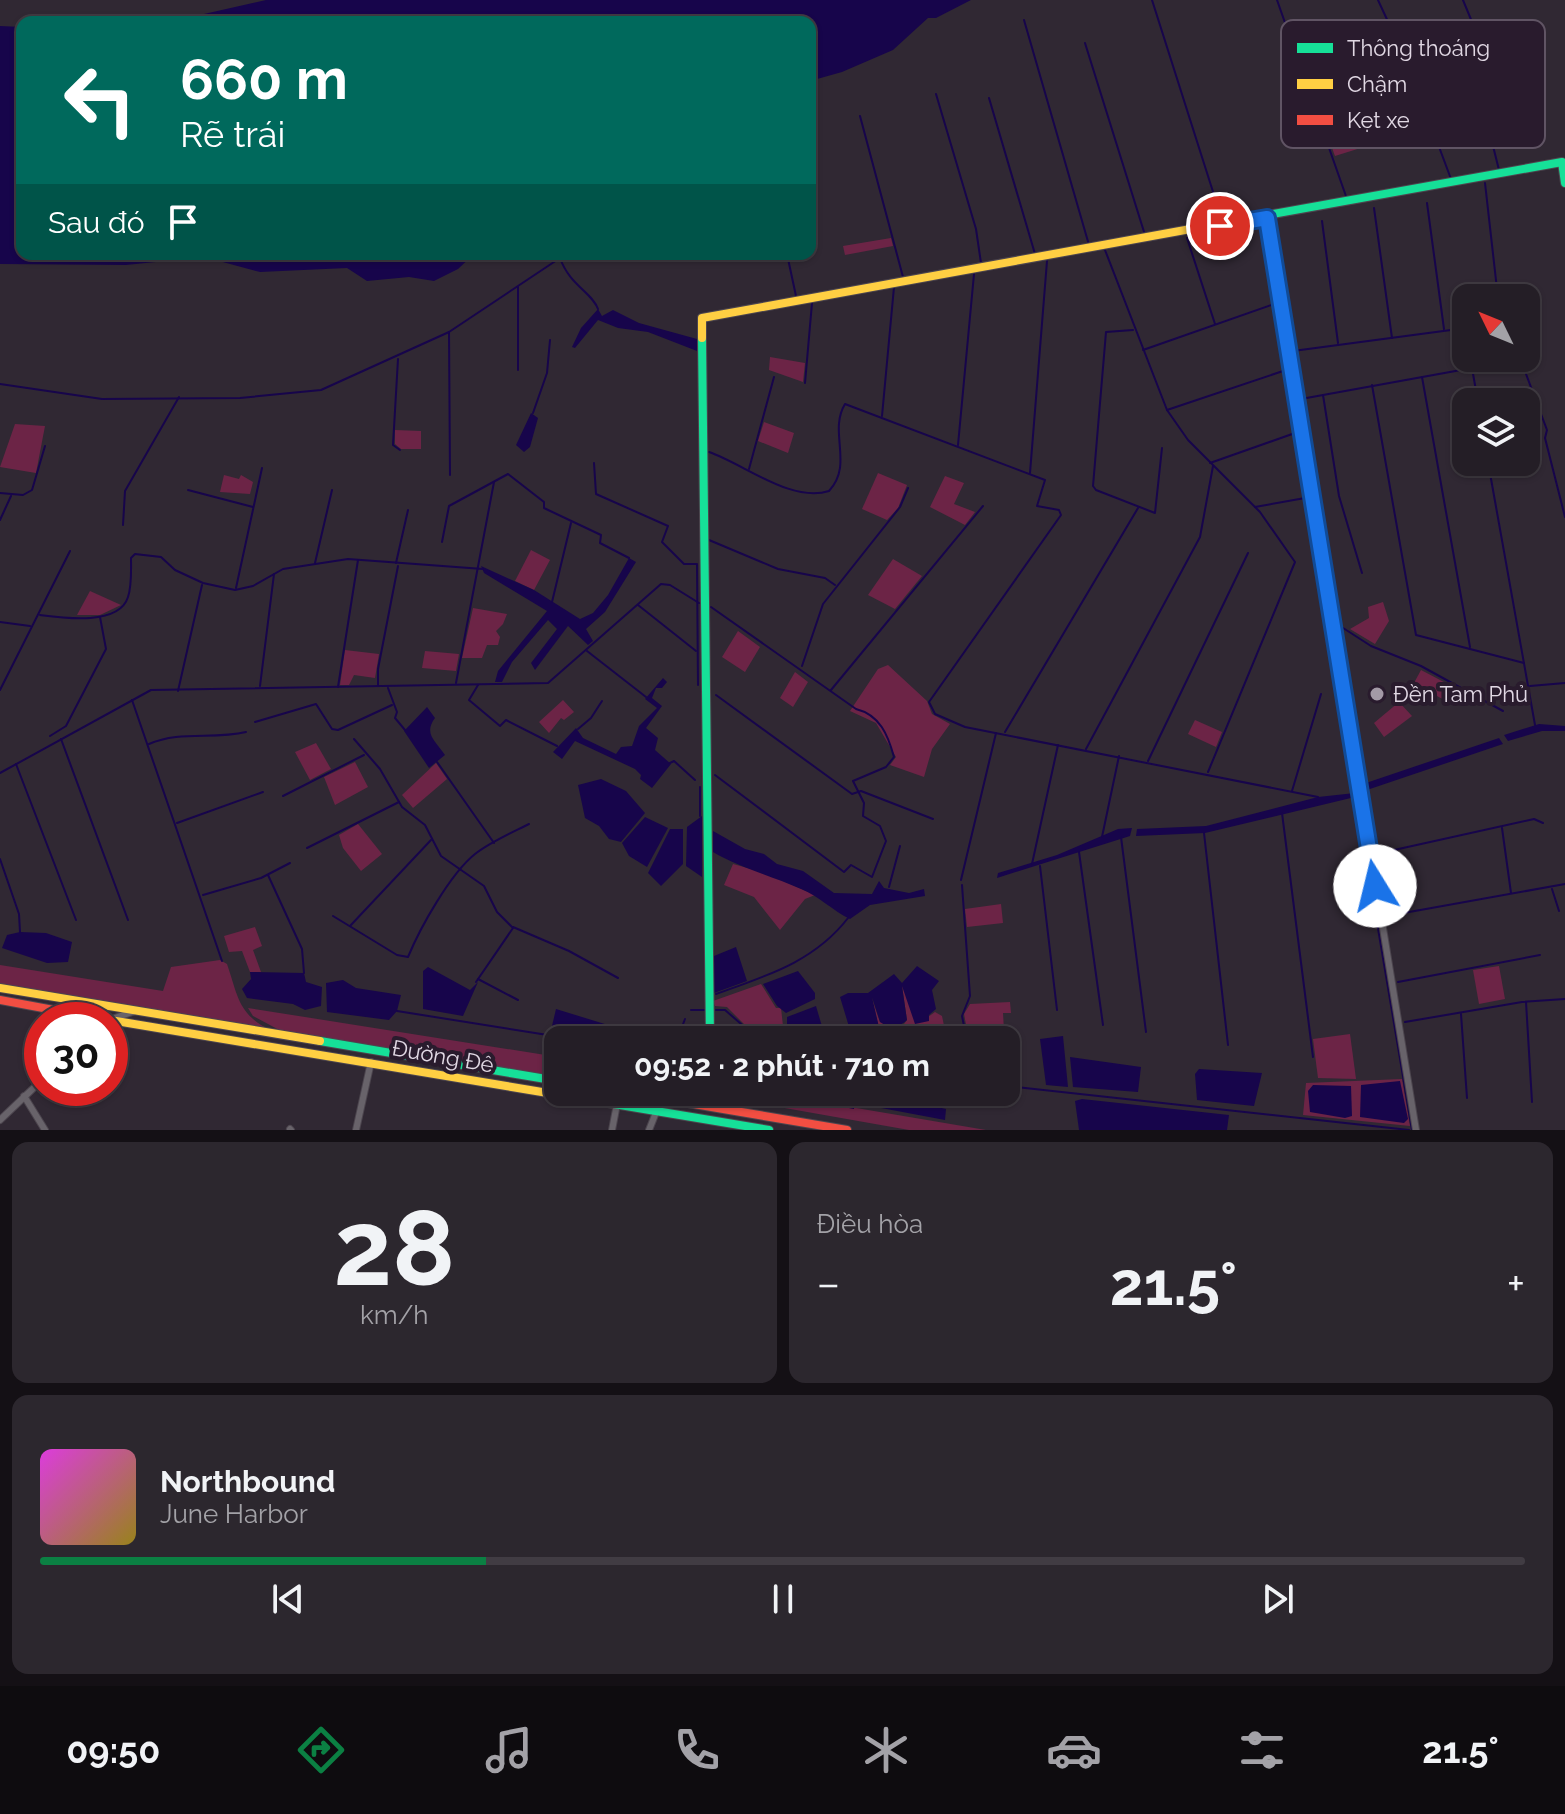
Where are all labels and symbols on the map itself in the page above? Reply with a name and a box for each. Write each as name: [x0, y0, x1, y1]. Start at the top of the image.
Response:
legend: [1281, 20, 1545, 148]
text: Thông thoáng: [1347, 35, 1490, 61]
text: Chậm: [1347, 71, 1407, 97]
text: Kẹt xe: [1347, 107, 1410, 133]
pin: [1186, 192, 1254, 260]
north arrow: [1452, 284, 1540, 372]
place label: Đền Tam Phủ: [1393, 681, 1528, 707]
marker: Đền Tam Phủ: [1368, 685, 1386, 703]
position arrow: [1333, 844, 1417, 928]
speed limit sign: 30: [24, 1002, 128, 1106]
street label: Đường Đê: [390, 1034, 496, 1078]

